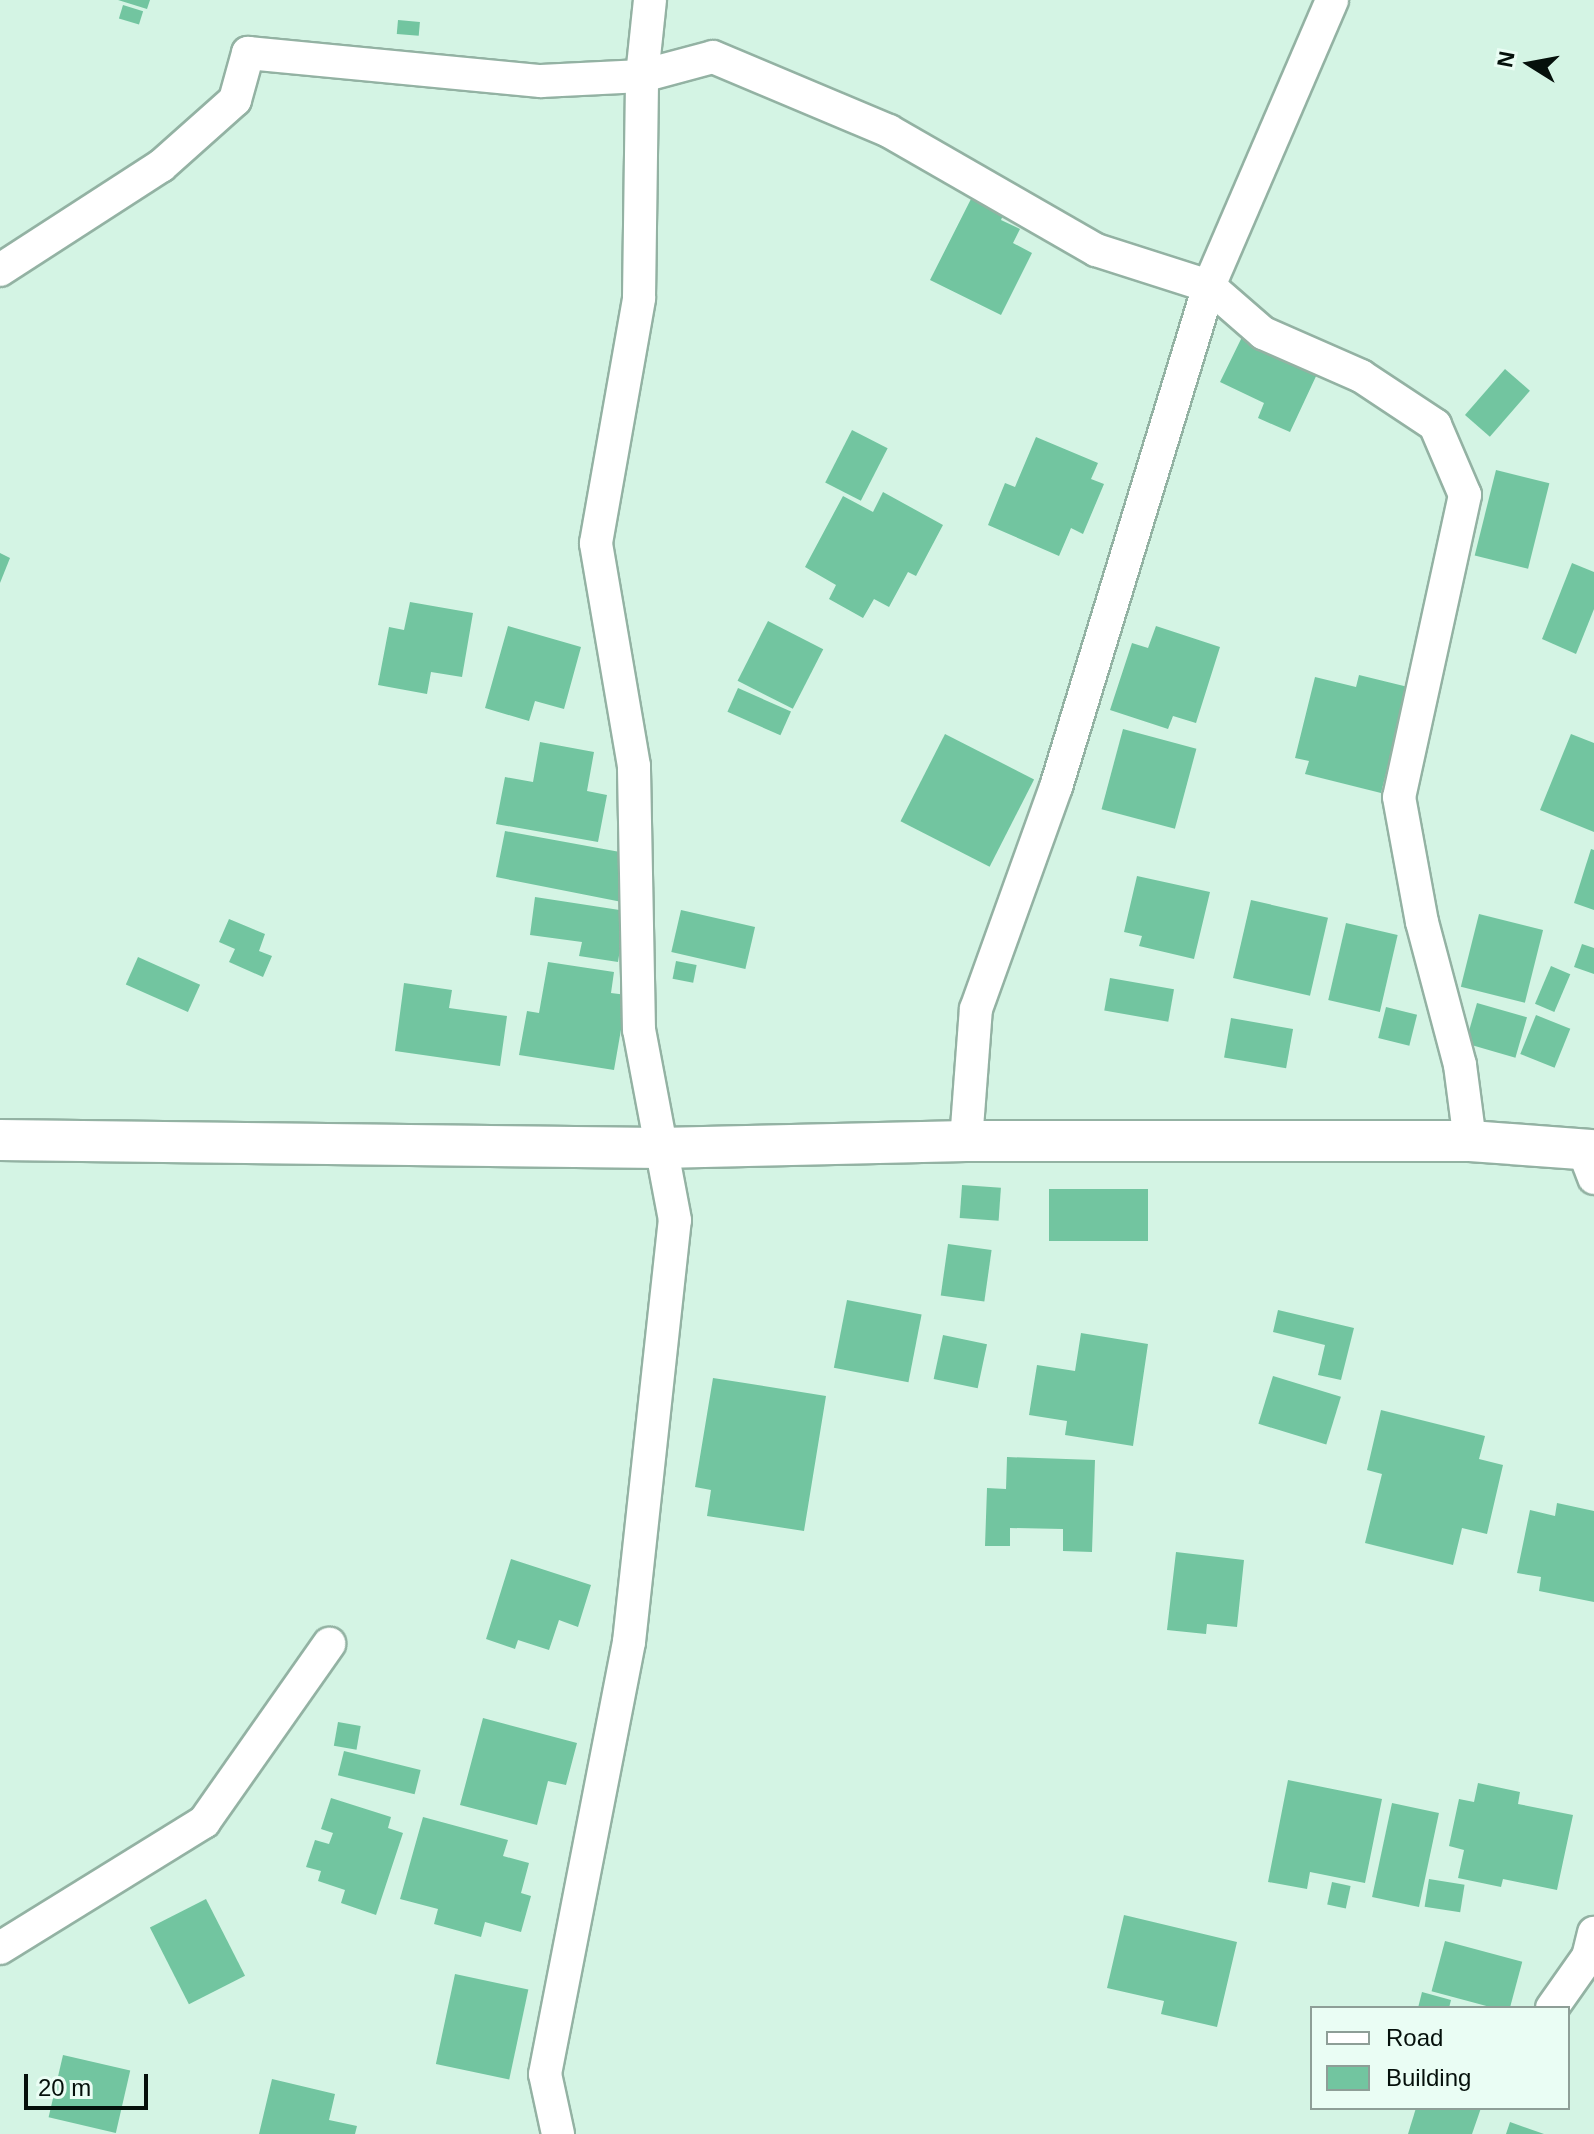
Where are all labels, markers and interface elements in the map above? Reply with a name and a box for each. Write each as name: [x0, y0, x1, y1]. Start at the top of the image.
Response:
north arrow: [1490, 24, 1570, 104]
text: N: [1492, 49, 1520, 70]
legend: [1310, 2006, 1570, 2110]
text: Road: [1386, 2024, 1443, 2051]
scale bar: [28, 2058, 152, 2108]
text: Building: [1386, 2064, 1471, 2091]
text: 20 m: [38, 2074, 91, 2101]

